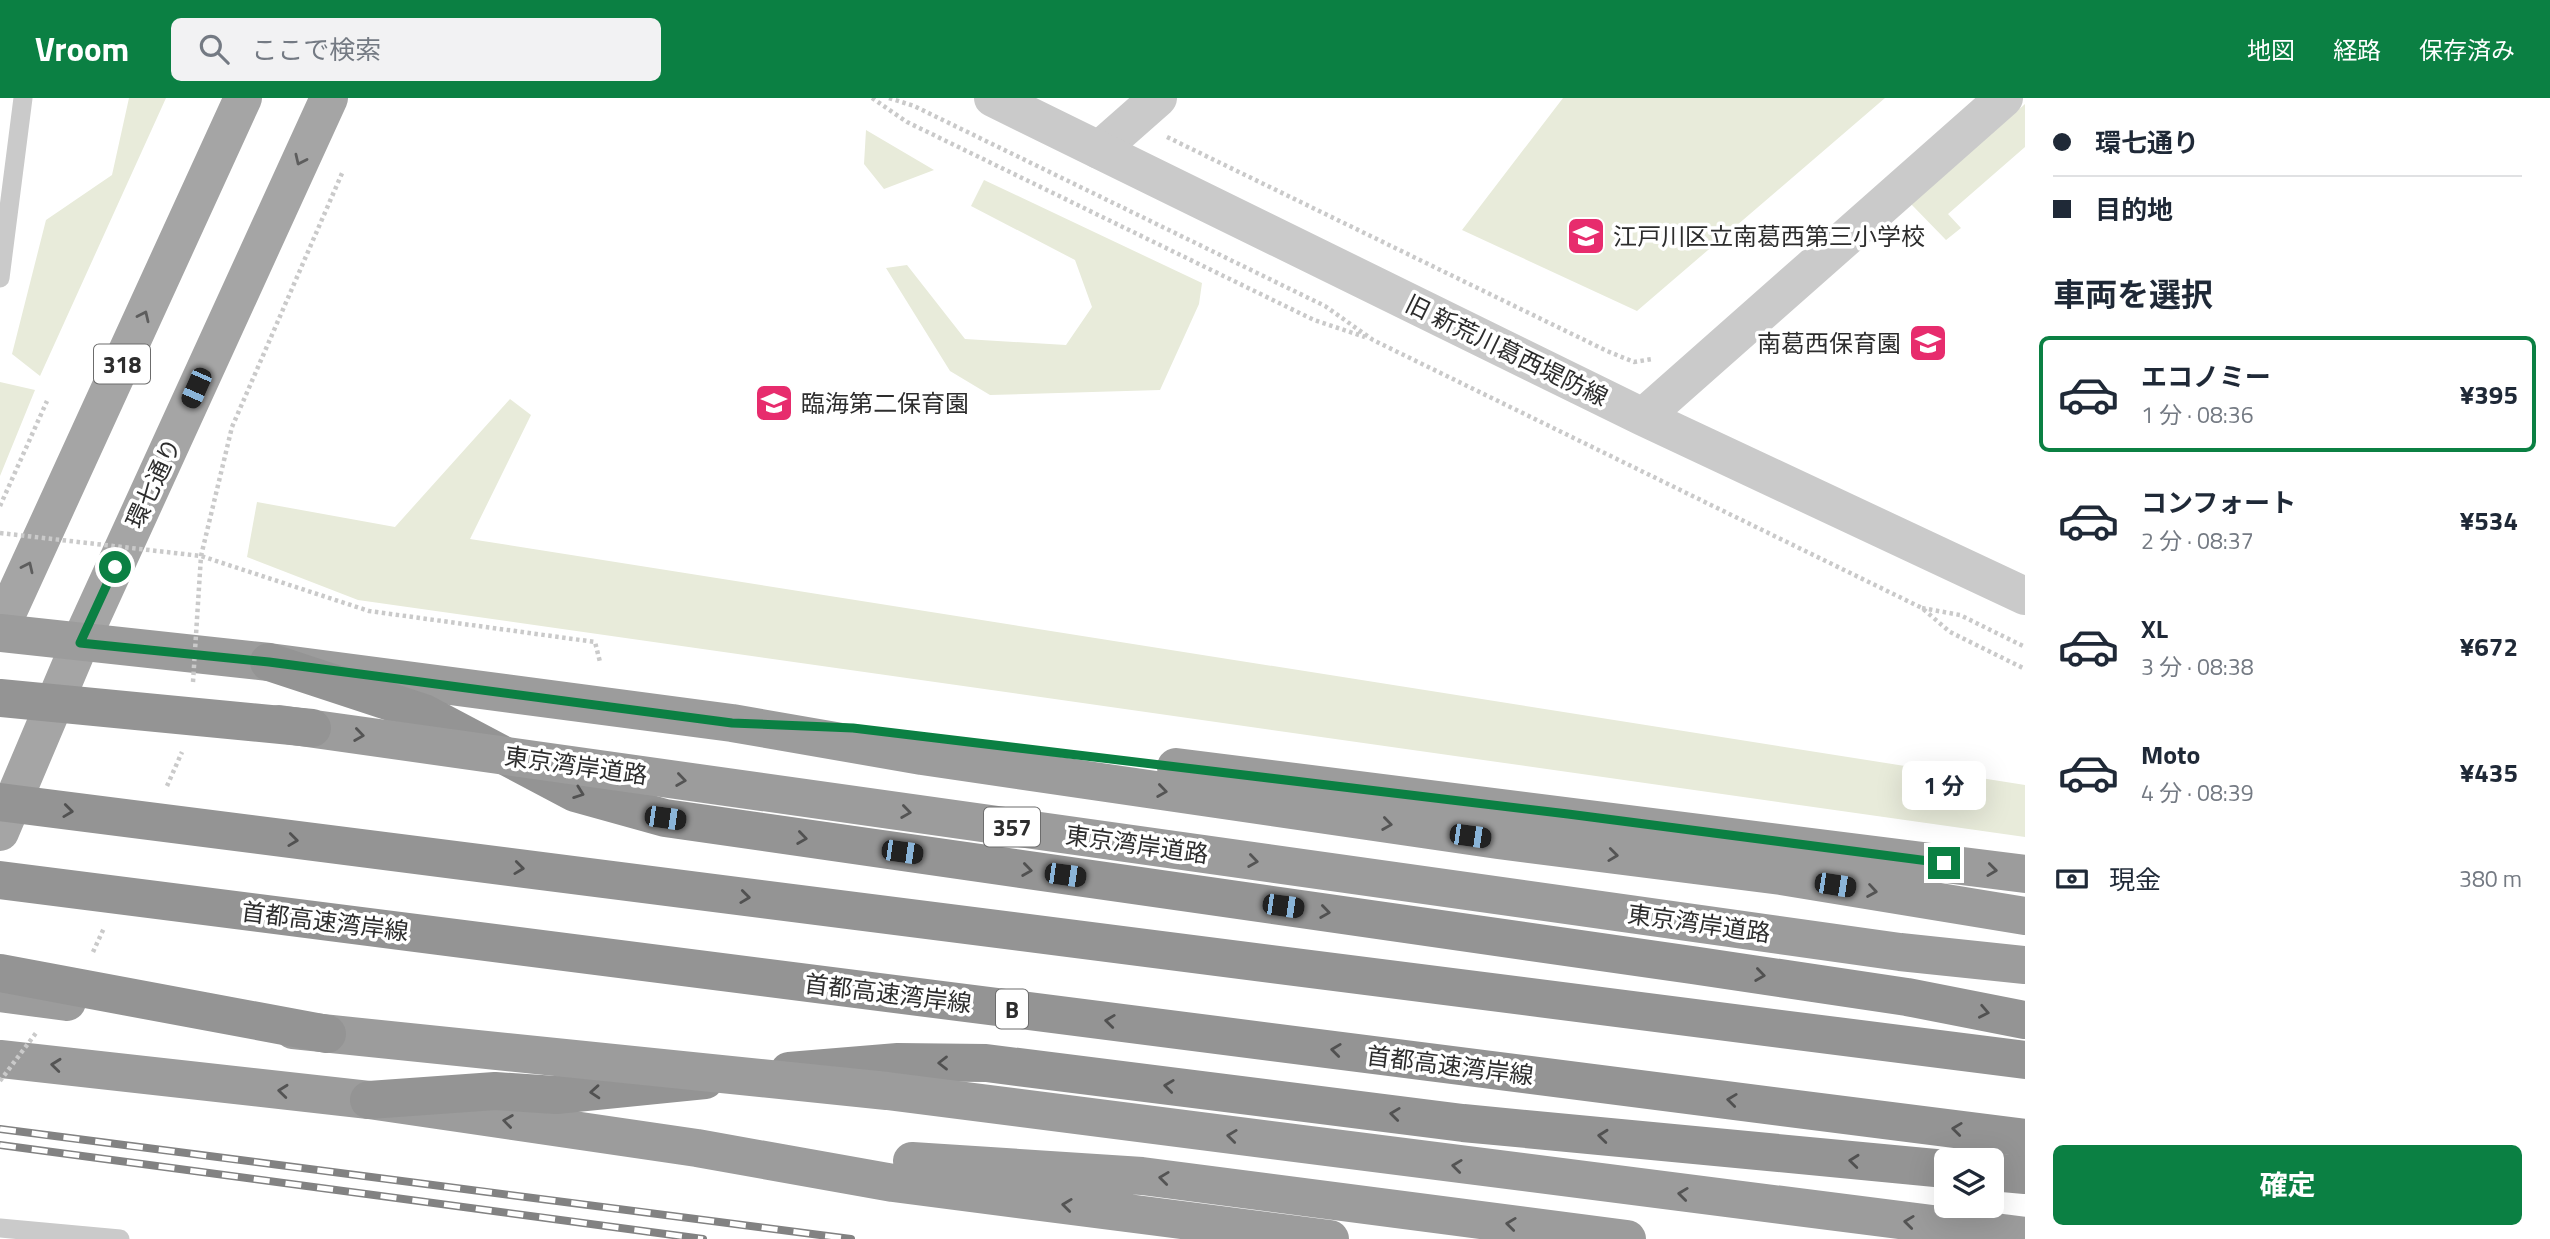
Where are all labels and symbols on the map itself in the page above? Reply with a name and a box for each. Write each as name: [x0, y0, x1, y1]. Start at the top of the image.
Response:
one-way arrow: [295, 153, 309, 165]
school or university icon: 江戸川区立南葛西第三小学校: [1565, 215, 1607, 257]
place label: 江戸川区立南葛西第三小学校: [1613, 218, 1925, 254]
street label: 旧 新荒川葛西堤防線: [1400, 285, 1614, 415]
one-way arrow: [135, 311, 149, 323]
school or university icon: 南葛西保育園: [1907, 322, 1949, 364]
place label: 南葛西保育園: [1757, 325, 1901, 361]
road number: 318: [94, 344, 150, 384]
car: [178, 365, 215, 411]
school or university icon: 臨海第二保育園: [753, 382, 795, 424]
place label: 臨海第二保育園: [801, 385, 969, 421]
street label: 環七通り: [116, 432, 190, 534]
route start: [99, 551, 131, 583]
one-way arrow: [20, 562, 34, 574]
one-way arrow: [353, 727, 365, 742]
street label: 東京湾岸道路: [502, 737, 650, 793]
callout: 1 分: [1902, 762, 1986, 810]
one-way arrow: [675, 772, 687, 787]
one-way arrow: [1156, 783, 1168, 798]
one-way arrow: [573, 785, 585, 799]
one-way arrow: [62, 803, 74, 818]
one-way arrow: [901, 804, 912, 819]
car: [643, 805, 688, 831]
road number: 357: [984, 807, 1040, 846]
street label: 東京湾岸道路: [1063, 816, 1211, 872]
one-way arrow: [1382, 816, 1393, 831]
car: [1448, 823, 1493, 849]
one-way arrow: [796, 830, 808, 845]
one-way arrow: [288, 832, 299, 847]
car: [880, 839, 925, 865]
one-way arrow: [1607, 847, 1619, 862]
route end: [1928, 847, 1960, 879]
one-way arrow: [1247, 853, 1259, 868]
one-way arrow: [513, 861, 525, 876]
one-way arrow: [1021, 862, 1033, 877]
car: [1043, 862, 1088, 888]
one-way arrow: [1986, 862, 1998, 877]
car: [1813, 871, 1858, 899]
one-way arrow: [1866, 883, 1878, 898]
one-way arrow: [739, 889, 751, 904]
street label: 首都高速湾岸線: [239, 893, 411, 949]
car: [1261, 893, 1306, 919]
street label: 東京湾岸道路: [1625, 895, 1773, 951]
one-way arrow: [1319, 905, 1331, 920]
street label: 首都高速湾岸線: [802, 965, 974, 1021]
one-way arrow: [1754, 967, 1766, 982]
road number: B: [996, 989, 1028, 1028]
one-way arrow: [1978, 1003, 1990, 1018]
one-way arrow: [1104, 1014, 1116, 1029]
street label: 首都高速湾岸線: [1364, 1037, 1536, 1093]
one-way arrow: [1330, 1043, 1342, 1058]
one-way arrow: [938, 1055, 949, 1070]
one-way arrow: [51, 1058, 62, 1073]
one-way arrow: [1163, 1078, 1175, 1093]
one-way arrow: [277, 1083, 288, 1098]
one-way arrow: [589, 1084, 600, 1099]
one-way arrow: [1726, 1093, 1737, 1108]
one-way arrow: [1389, 1107, 1401, 1122]
one-way arrow: [502, 1113, 514, 1128]
one-way arrow: [1951, 1122, 1963, 1137]
one-way arrow: [1226, 1129, 1237, 1144]
one-way arrow: [1597, 1129, 1609, 1144]
one-way arrow: [1848, 1154, 1859, 1169]
one-way arrow: [1451, 1158, 1463, 1173]
one-way arrow: [1158, 1171, 1169, 1186]
one-way arrow: [1677, 1186, 1689, 1201]
one-way arrow: [1062, 1198, 1073, 1213]
one-way arrow: [1903, 1214, 1914, 1229]
one-way arrow: [1505, 1216, 1516, 1231]

